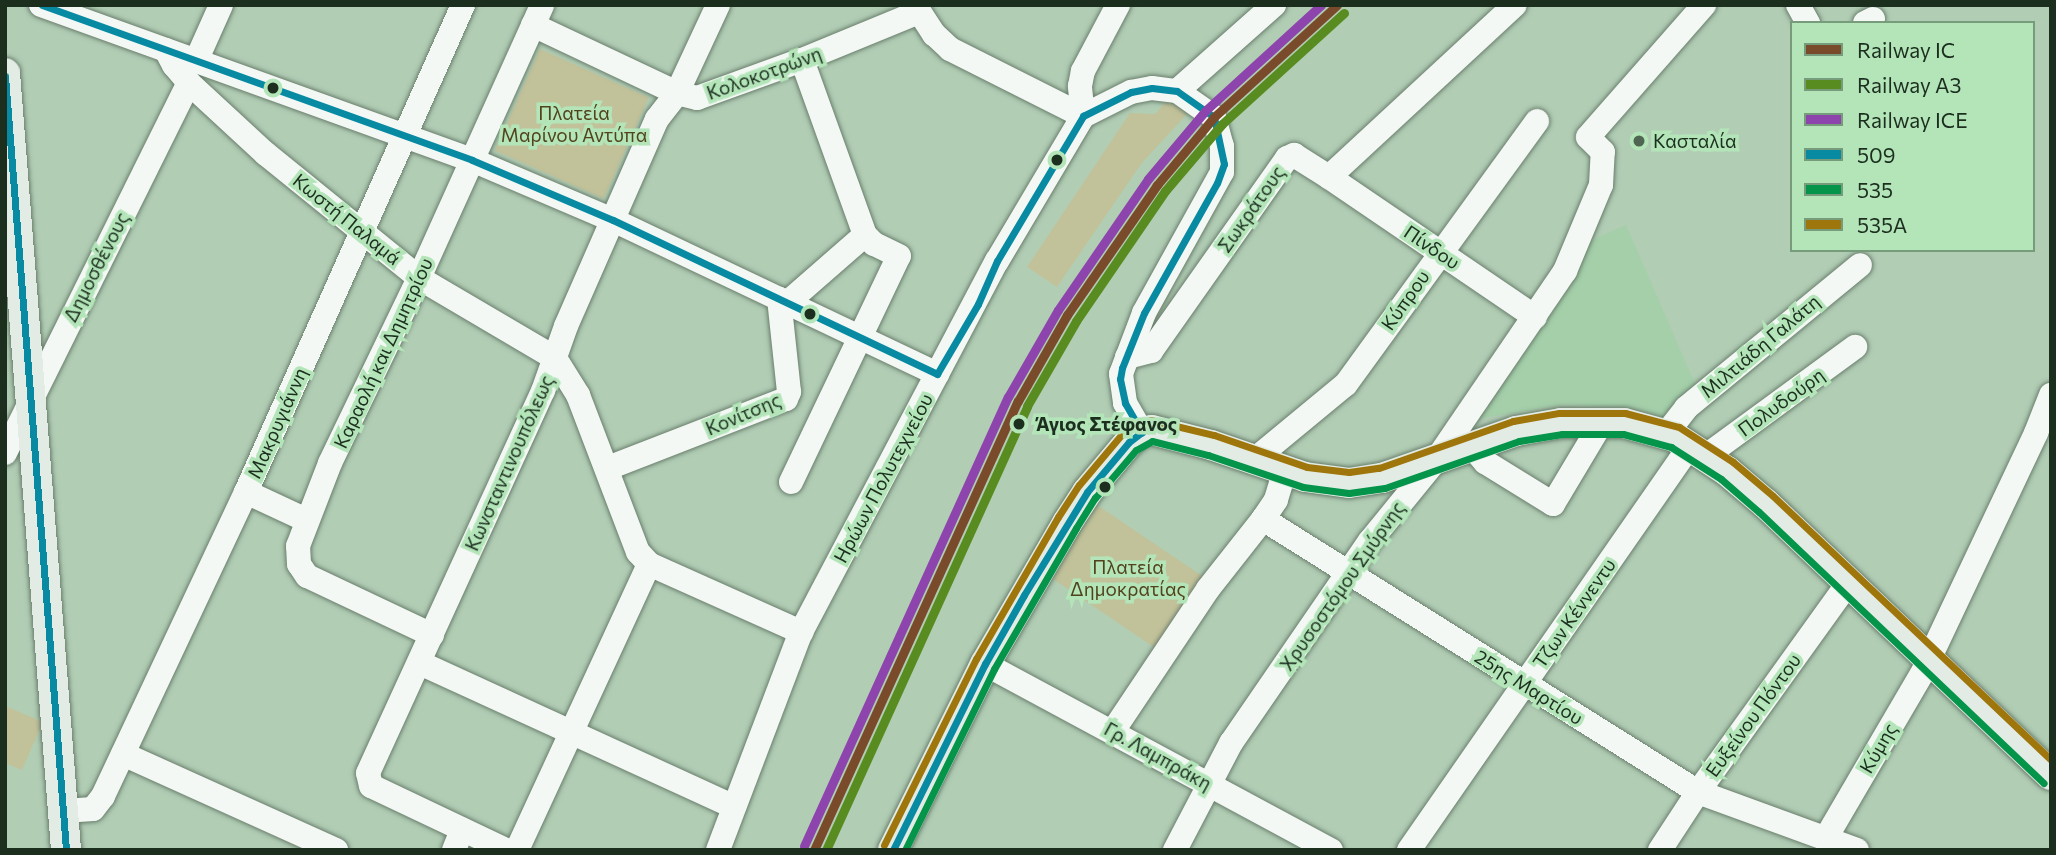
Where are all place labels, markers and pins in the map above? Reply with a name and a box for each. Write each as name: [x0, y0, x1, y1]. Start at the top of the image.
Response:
unlabelled marker: [266, 81, 280, 95]
place label: Κασταλία: [1653, 130, 1737, 152]
marker: Κασταλία: [1631, 133, 1647, 149]
unlabelled marker: [1050, 153, 1064, 167]
unlabelled marker: [803, 307, 817, 321]
marker: Άγιος Στέφανος: [1008, 413, 1030, 435]
place label: Άγιος Στέφανος: [1036, 413, 1177, 435]
unlabelled marker: [1098, 480, 1112, 494]

